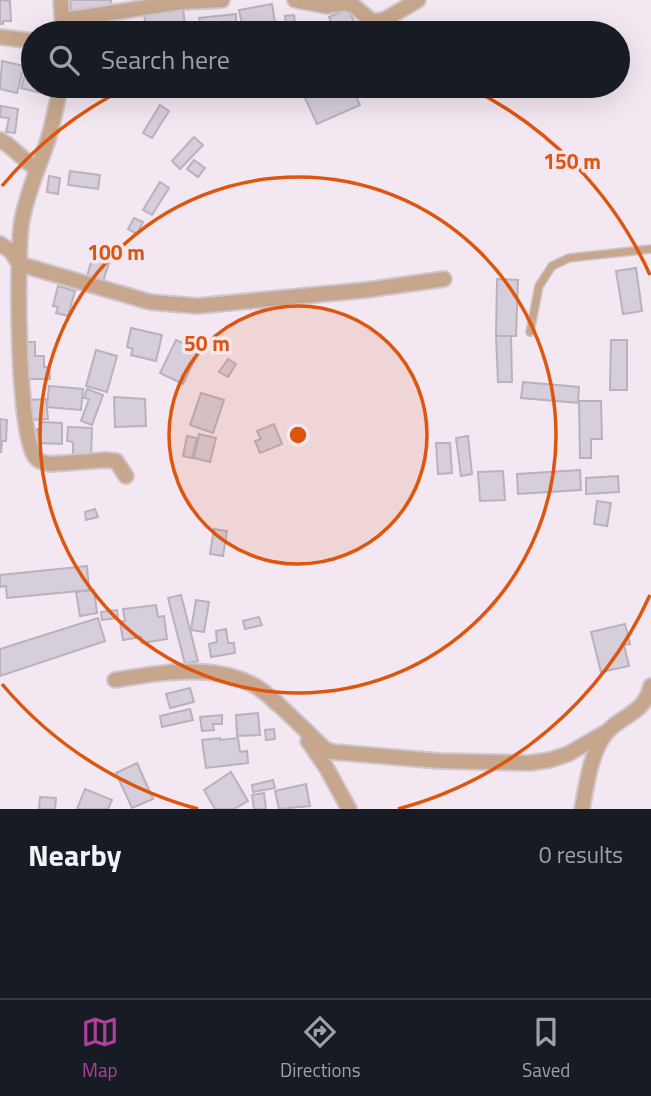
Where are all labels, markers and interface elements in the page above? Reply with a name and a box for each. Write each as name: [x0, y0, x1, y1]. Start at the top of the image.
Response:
search box: [21, 21, 630, 98]
text: Search here: [101, 40, 230, 79]
icon: search: [45, 41, 83, 79]
text: 150 m: [543, 145, 601, 177]
text: 100 m: [87, 236, 145, 268]
text: 50 m: [184, 327, 230, 359]
centre of rings: [286, 423, 310, 447]
text: Nearby: [28, 832, 121, 878]
text: 0 results: [539, 837, 623, 872]
tab: Map: [81, 1013, 119, 1084]
tab: Directions: [280, 1013, 361, 1084]
tab: Saved: [522, 1013, 570, 1084]

